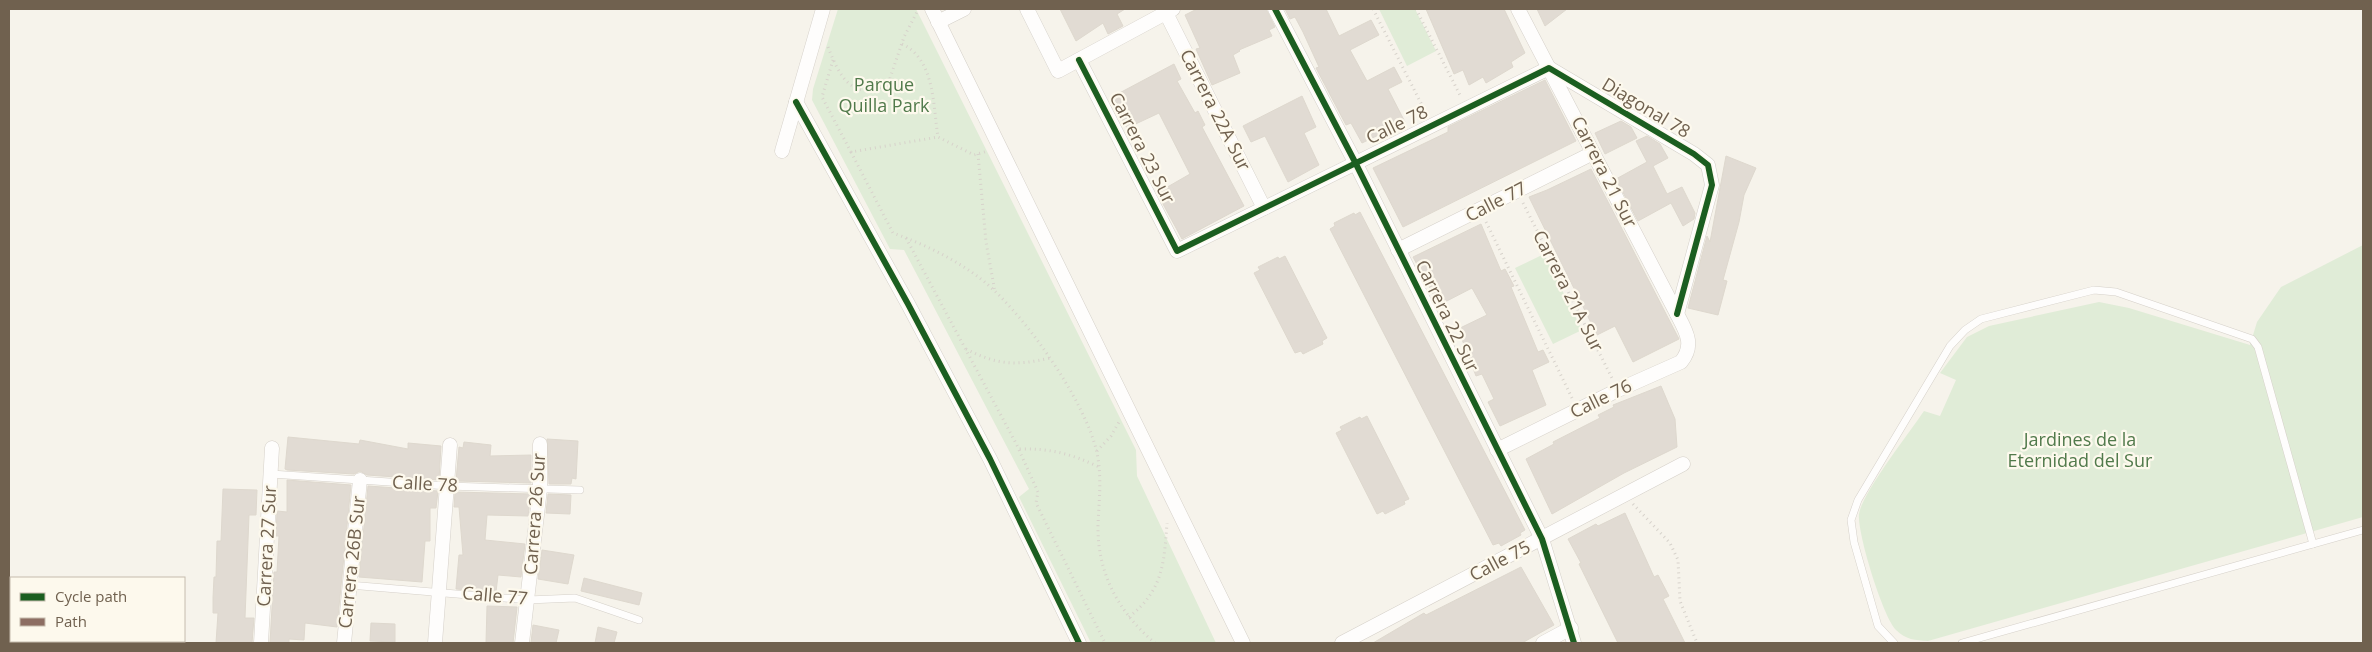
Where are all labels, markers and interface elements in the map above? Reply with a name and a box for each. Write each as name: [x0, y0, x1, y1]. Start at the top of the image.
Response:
street label: Carrera 22A Sur: [1175, 45, 1257, 175]
street label: Diagonal 78: [1598, 71, 1695, 143]
park label: Parque Quilla Park: [839, 72, 930, 117]
street label: Carrera 23 Sur: [1105, 88, 1182, 208]
street label: Calle 78: [1362, 99, 1431, 149]
street label: Carrera 21 Sur: [1567, 112, 1644, 232]
street label: Calle 77: [1461, 175, 1530, 227]
street label: Carrera 21A Sur: [1528, 226, 1610, 356]
street label: Carrera 22 Sur: [1410, 256, 1486, 376]
street label: Calle 76: [1566, 373, 1635, 423]
park label: Jardines de la Eternidad del Sur: [2008, 427, 2153, 472]
street label: Carrera 26 Sur: [518, 452, 550, 575]
street label: Calle 78: [392, 469, 459, 497]
street label: Carrera 27 Sur: [251, 484, 281, 607]
street label: Carrera 26B Sur: [332, 494, 370, 629]
street label: Calle 75: [1465, 534, 1534, 586]
legend: [10, 577, 185, 642]
street label: Calle 77: [461, 580, 529, 610]
text: Cycle path: [55, 586, 127, 606]
text: Path: [55, 611, 87, 631]

